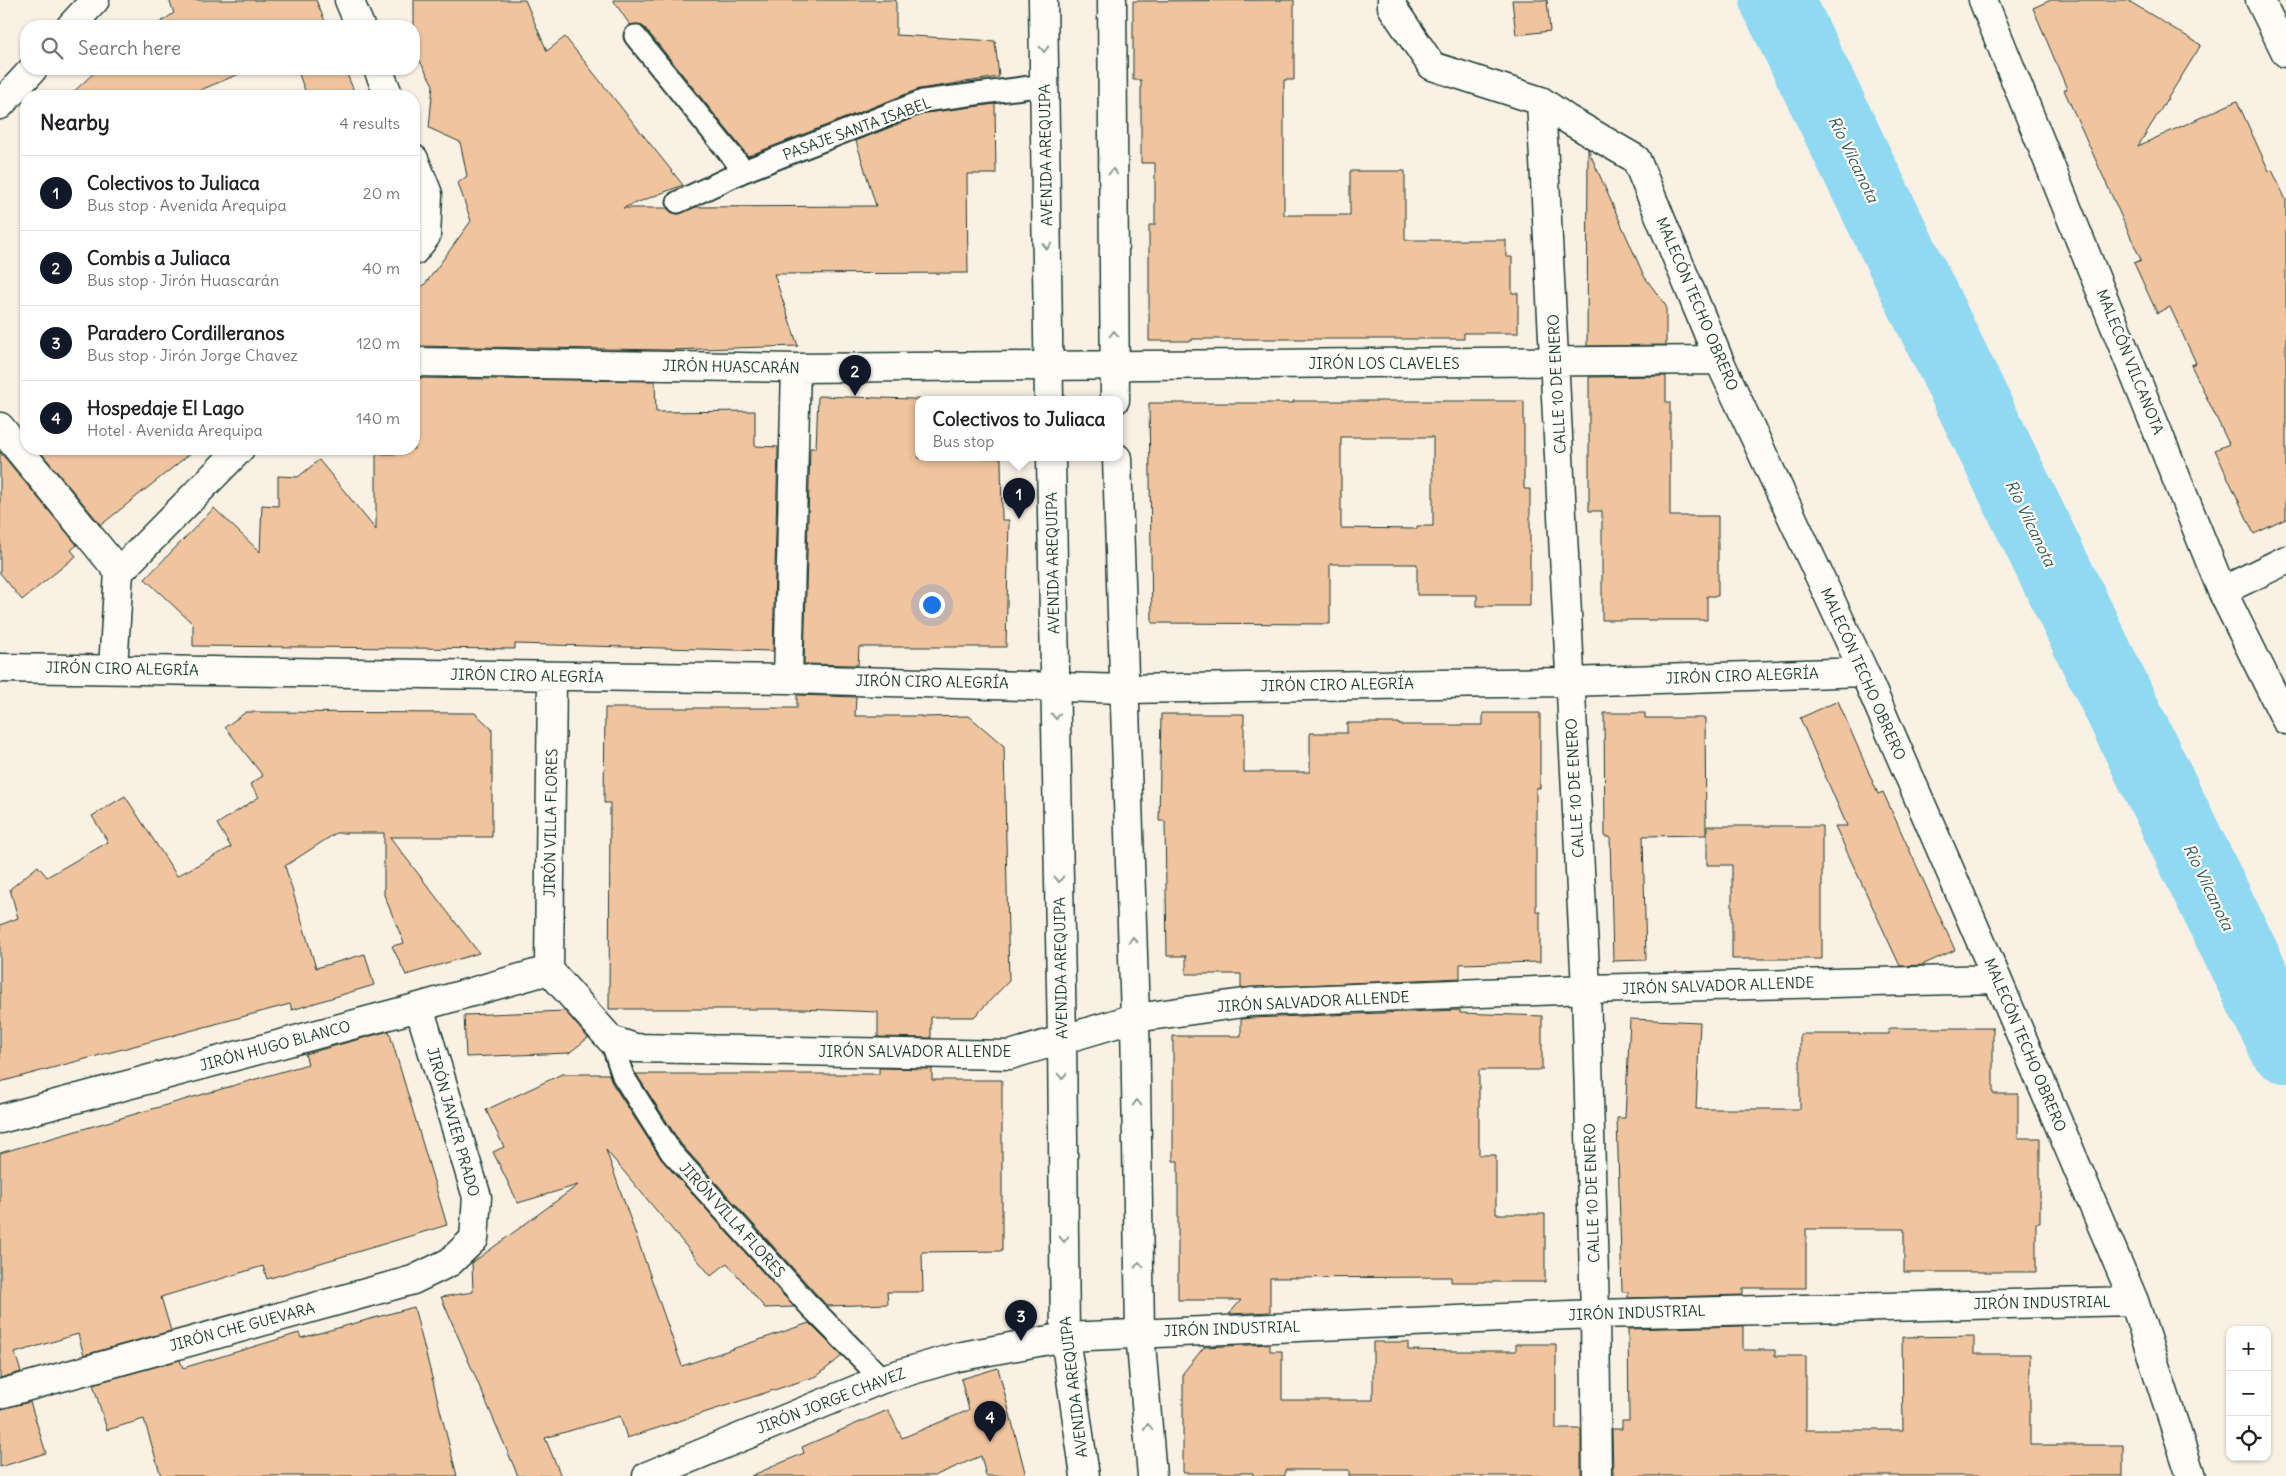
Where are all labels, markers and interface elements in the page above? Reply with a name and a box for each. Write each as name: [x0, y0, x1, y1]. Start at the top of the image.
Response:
search box: [20, 20, 420, 75]
icon: search: [38, 34, 66, 62]
text: Search here: [78, 36, 181, 60]
one-way arrow: [1039, 45, 1049, 53]
street label: AVENIDA AREQUIPA: [1035, 83, 1056, 226]
street label: PASAJE SANTA ISABEL: [780, 93, 933, 164]
text: Nearby: [40, 109, 110, 136]
text: 4 results: [339, 113, 400, 133]
water label: Río Vilcanota: [1825, 113, 1884, 206]
one-way arrow: [1108, 167, 1118, 175]
text: Colectivos to Juliaca: [87, 171, 260, 195]
text: 1: [53, 183, 59, 203]
text: 20 m: [363, 183, 400, 203]
text: Bus stop · Avenida Arequipa: [87, 195, 287, 215]
street label: MALECÓN TECHO OBRERO: [1652, 214, 1744, 393]
one-way arrow: [1042, 242, 1052, 250]
text: Combis a Juliaca: [87, 246, 230, 270]
text: 2: [52, 258, 60, 278]
text: 40 m: [362, 258, 400, 278]
text: Bus stop · Jirón Huascarán: [87, 270, 279, 290]
street label: MALECÓN VILCANOTA: [2093, 286, 2169, 438]
street label: CALLE 10 DE ENERO: [1543, 314, 1570, 454]
text: Paradero Cordilleranos: [87, 321, 285, 345]
one-way arrow: [1109, 330, 1119, 338]
text: 3: [51, 333, 61, 353]
text: 120 m: [357, 333, 400, 353]
text: Bus stop · Jirón Jorge Chavez: [87, 345, 298, 365]
street label: JIRÓN LOS CLAVELES: [1308, 353, 1460, 373]
street label: JIRÓN HUASCARÁN: [662, 355, 800, 377]
pin: 2: [839, 355, 871, 396]
text: Hospedaje El Lago: [87, 396, 244, 420]
popup: [915, 396, 1123, 461]
text: Colectivos to Juliaca: [933, 407, 1105, 431]
text: 4: [51, 408, 61, 428]
text: 140 m: [356, 408, 400, 428]
text: Hotel · Avenida Arequipa: [87, 420, 263, 440]
text: Bus stop: [933, 431, 994, 451]
water label: Río Vilcanota: [2002, 477, 2061, 570]
pin: 1: [1003, 478, 1035, 519]
street label: AVENIDA AREQUIPA: [1042, 491, 1063, 634]
street label: MALECÓN TECHO OBRERO: [1817, 584, 1911, 763]
your location: [919, 592, 945, 618]
street label: JIRÓN CIRO ALEGRÍA: [45, 657, 199, 679]
street label: JIRÓN CIRO ALEGRÍA: [1665, 662, 1819, 688]
street label: JIRÓN CIRO ALEGRÍA: [450, 664, 604, 686]
street label: JIRÓN CIRO ALEGRÍA: [855, 670, 1009, 692]
street label: JIRÓN CIRO ALEGRÍA: [1260, 673, 1414, 695]
one-way arrow: [1051, 713, 1061, 721]
street label: CALLE 10 DE ENERO: [1561, 718, 1588, 858]
street label: JIRÓN VILLA FLORES: [539, 748, 561, 898]
water label: Río Vilcanota: [2180, 841, 2239, 934]
one-way arrow: [1054, 876, 1064, 883]
street label: AVENIDA AREQUIPA: [1050, 896, 1071, 1039]
one-way arrow: [1128, 936, 1138, 944]
street label: MALECÓN TECHO OBRERO: [1980, 955, 2072, 1134]
street label: JIRÓN SALVADOR ALLENDE: [1621, 972, 1815, 998]
street label: JIRÓN SALVADOR ALLENDE: [1216, 986, 1410, 1016]
street label: JIRÓN HUGO BLANCO: [197, 1015, 352, 1075]
street label: JIRÓN SALVADOR ALLENDE: [819, 1041, 1012, 1061]
street label: JIRÓN JAVIER PRADO: [423, 1045, 485, 1199]
one-way arrow: [1057, 1073, 1067, 1081]
one-way arrow: [1132, 1099, 1142, 1106]
street label: CALLE 10 DE ENERO: [1580, 1123, 1603, 1263]
street label: JIRÓN VILLA FLORES: [675, 1157, 790, 1281]
one-way arrow: [1059, 1236, 1069, 1243]
one-way arrow: [1134, 1261, 1144, 1269]
street label: JIRÓN INDUSTRIAL: [1973, 1291, 2111, 1313]
street label: JIRÓN CHE GUEVARA: [167, 1297, 317, 1355]
pin: 3: [1005, 1300, 1037, 1341]
street label: JIRÓN INDUSTRIAL: [1568, 1300, 1706, 1324]
street label: AVENIDA AREQUIPA: [1055, 1315, 1092, 1459]
street label: JIRÓN INDUSTRIAL: [1163, 1316, 1301, 1340]
map controls: [2226, 1326, 2271, 1461]
button: +: [2226, 1326, 2271, 1371]
street label: JIRÓN JORGE CHAVEZ: [753, 1362, 908, 1438]
button: −: [2226, 1371, 2271, 1416]
pin: 4: [974, 1401, 1006, 1442]
button: locate: [2226, 1416, 2271, 1461]
one-way arrow: [1143, 1423, 1154, 1431]

